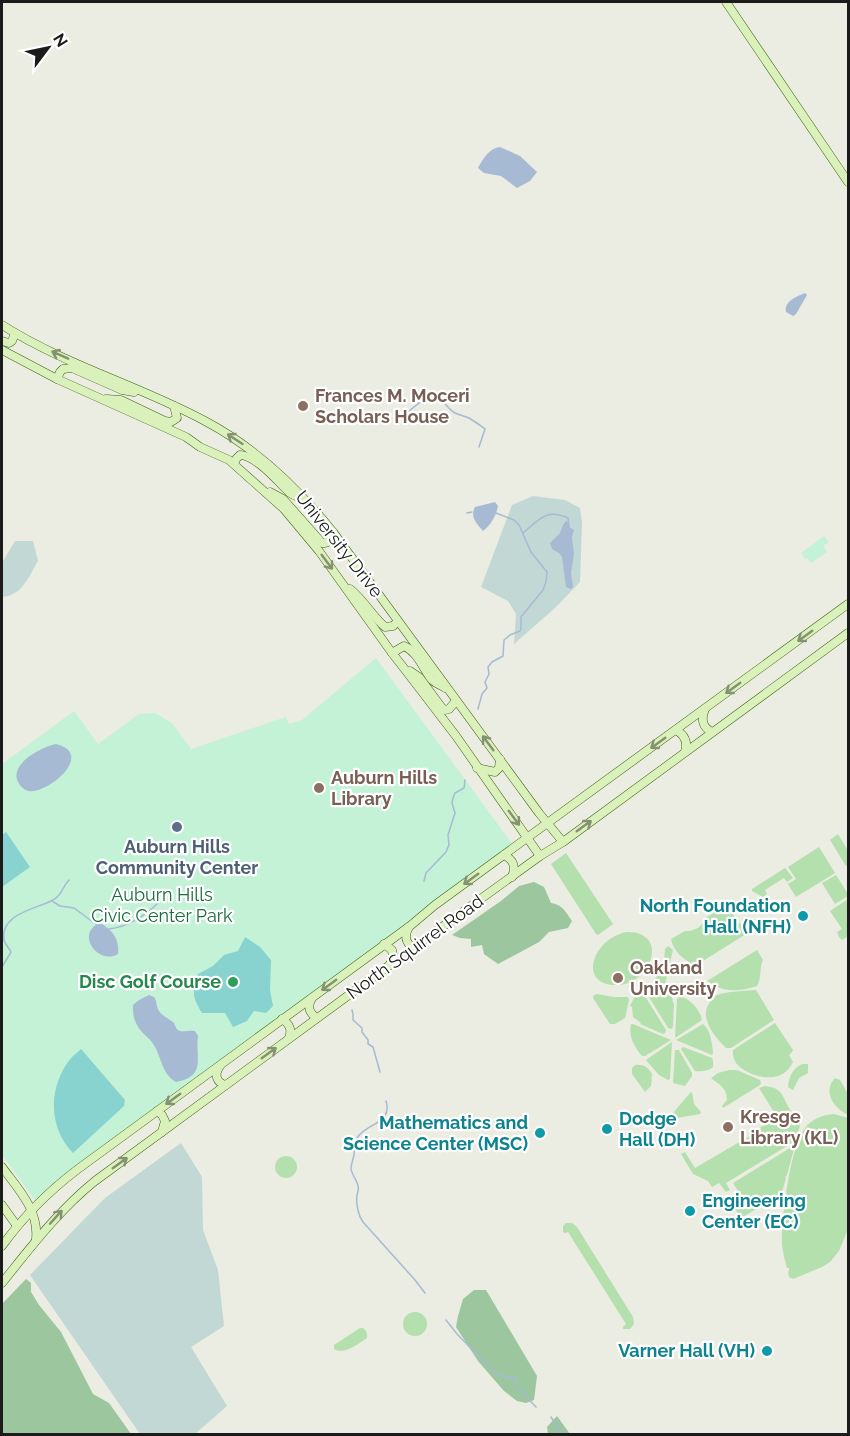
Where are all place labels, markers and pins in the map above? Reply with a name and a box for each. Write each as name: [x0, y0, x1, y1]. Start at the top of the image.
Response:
place label: Frances M. Moceri Scholars House: [315, 385, 470, 427]
marker: Frances M. Moceri Scholars House: [296, 399, 310, 413]
place label: Auburn Hills Library: [331, 767, 437, 809]
marker: Auburn Hills Library: [312, 781, 326, 795]
marker: Auburn Hills Community Center: [170, 820, 184, 834]
place label: Auburn Hills Community Center: [96, 836, 258, 878]
place label: North Foundation Hall (NFH): [640, 895, 791, 937]
marker: North Foundation Hall (NFH): [796, 909, 810, 923]
place label: Oakland University: [630, 957, 716, 999]
place label: Disc Golf Course: [79, 971, 221, 992]
marker: Oakland University: [611, 971, 625, 985]
marker: Disc Golf Course: [226, 975, 240, 989]
place label: Kresge Library (KL): [740, 1106, 838, 1148]
place label: Dodge Hall (DH): [619, 1108, 695, 1150]
place label: Mathematics and Science Center (MSC): [343, 1112, 528, 1154]
marker: Kresge Library (KL): [721, 1120, 735, 1134]
marker: Dodge Hall (DH): [600, 1122, 614, 1136]
marker: Mathematics and Science Center (MSC): [533, 1126, 547, 1140]
place label: Engineering Center (EC): [702, 1190, 806, 1232]
marker: Engineering Center (EC): [683, 1204, 697, 1218]
place label: Varner Hall (VH): [618, 1340, 755, 1361]
marker: Varner Hall (VH): [760, 1344, 774, 1358]

